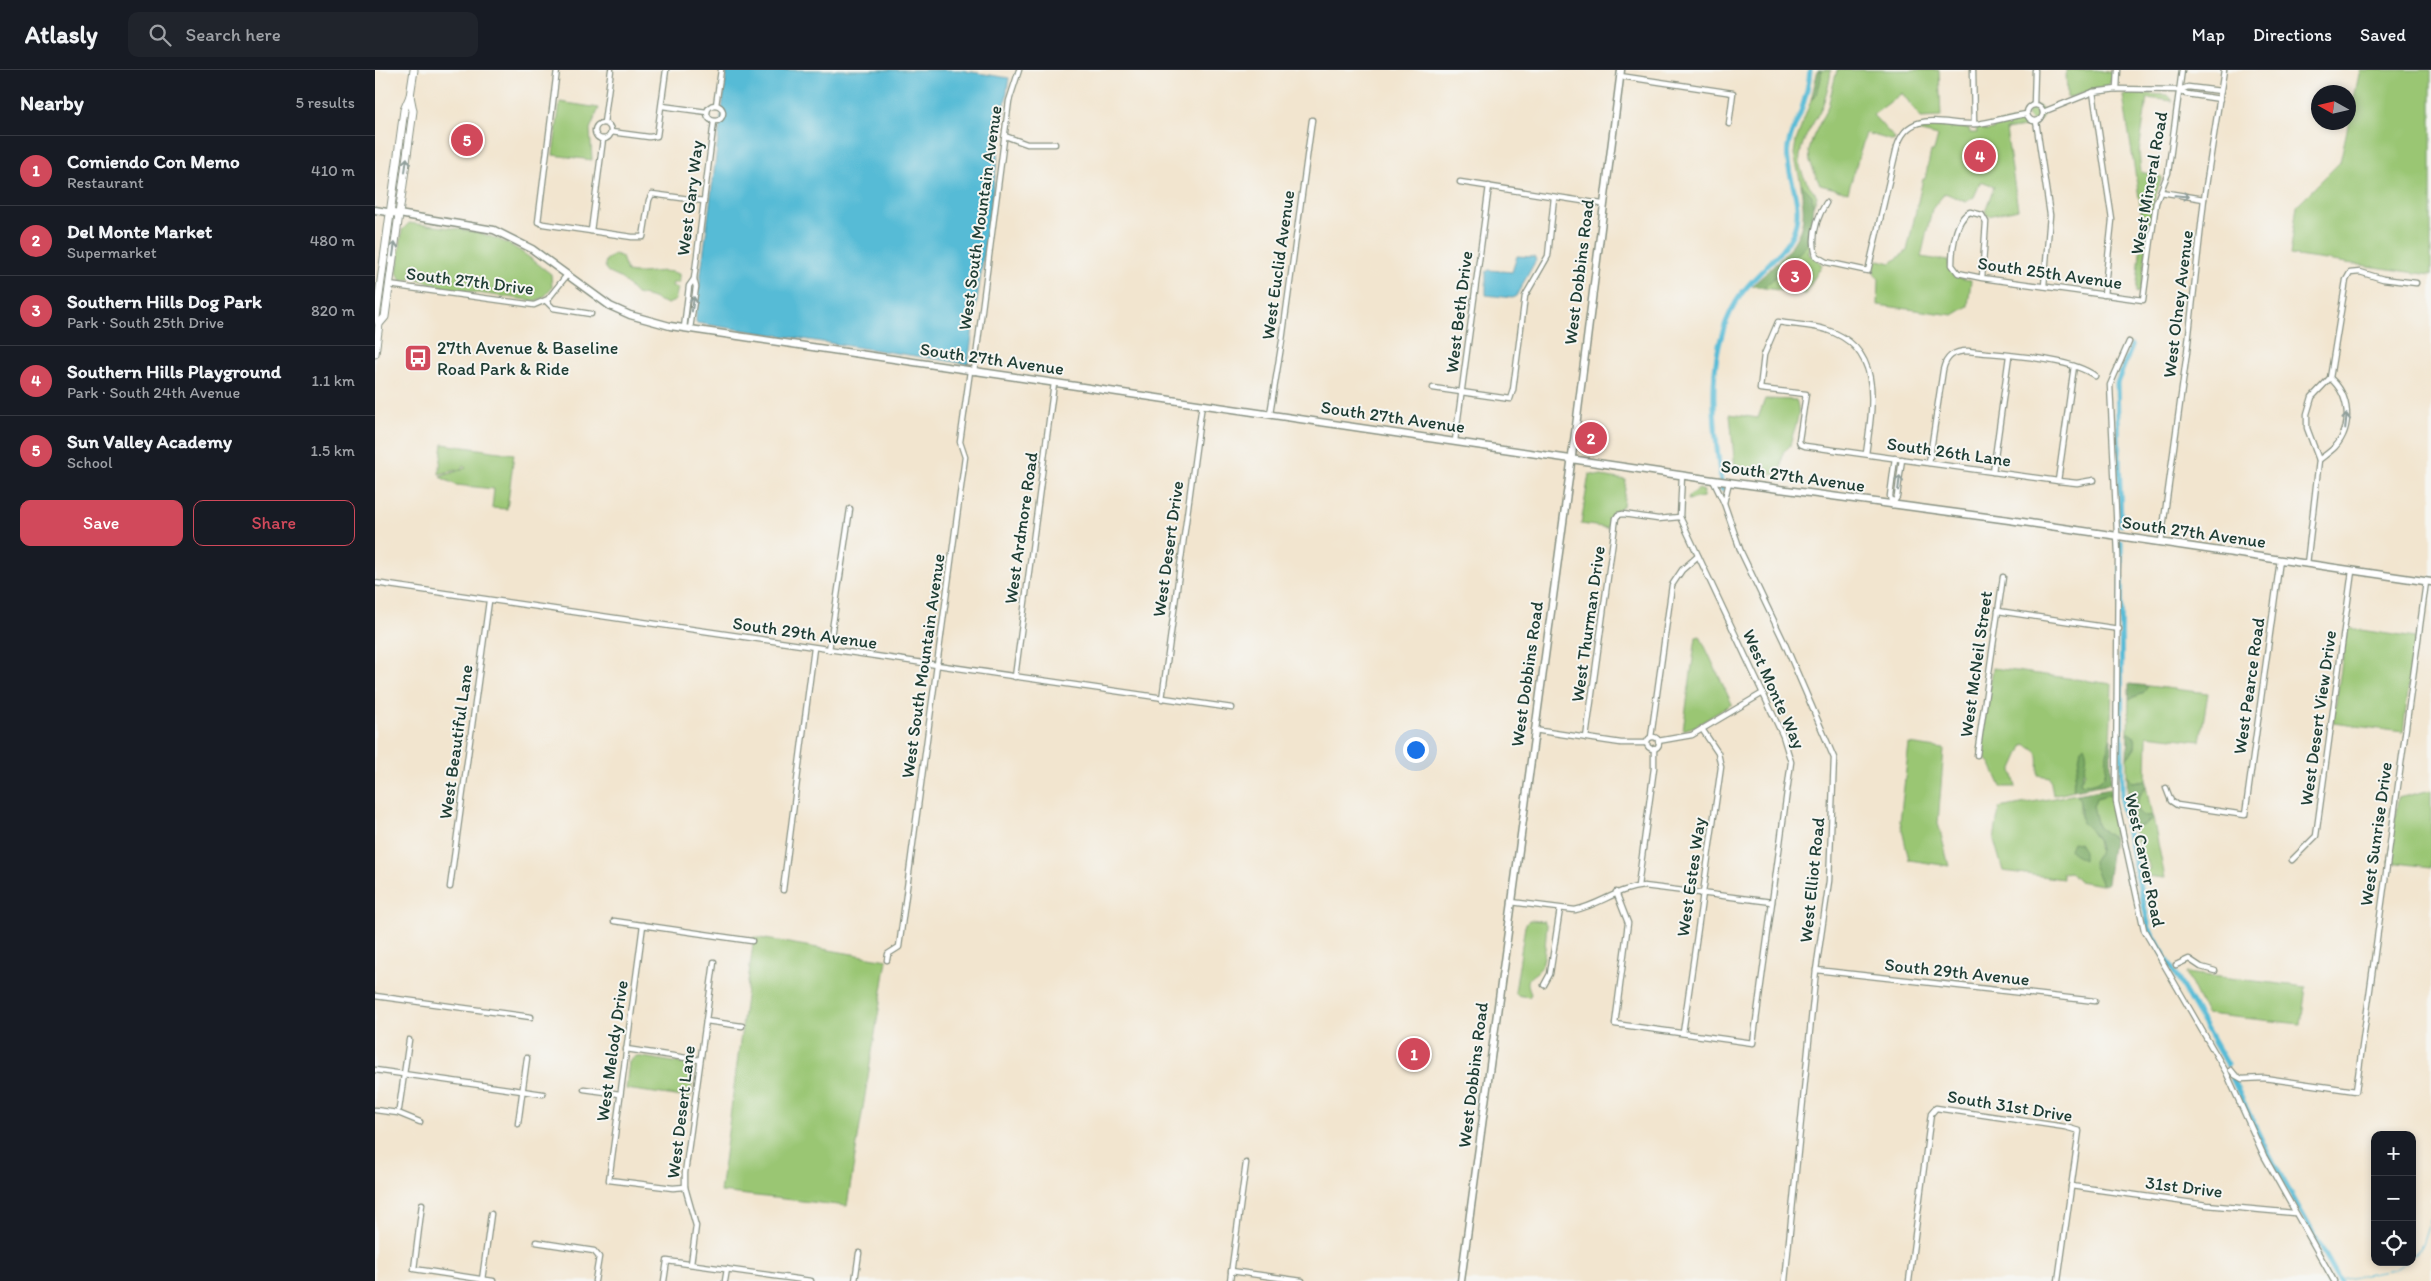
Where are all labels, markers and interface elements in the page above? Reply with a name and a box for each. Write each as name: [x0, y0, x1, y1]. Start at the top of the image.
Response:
search box: [128, 12, 478, 57]
text: Atlasly: [25, 20, 98, 49]
icon: search: [146, 21, 174, 49]
text: Search here: [186, 23, 281, 46]
text: Map: [2192, 24, 2225, 46]
text: Directions: [2253, 24, 2332, 46]
text: Saved: [2360, 24, 2406, 46]
north arrow: [2311, 85, 2356, 130]
text: Nearby: [20, 90, 84, 115]
text: 5 results: [295, 93, 355, 112]
street label: West South Mountain Avenue: [953, 104, 1007, 332]
street label: West Mineral Road: [2126, 109, 2172, 256]
pin: 5: [451, 121, 483, 159]
pin: 4: [1964, 137, 1996, 175]
street label: West Gary Way: [672, 138, 708, 257]
text: Comiendo Con Memo: [67, 150, 240, 173]
one-way arrow: [401, 157, 411, 173]
text: 1: [32, 161, 40, 180]
text: 410 m: [311, 161, 355, 180]
text: Restaurant: [67, 173, 144, 192]
street label: West Euclid Avenue: [1257, 189, 1299, 341]
one-way arrow: [2174, 191, 2190, 201]
street label: West Dobbins Road: [1559, 198, 1599, 346]
text: Del Monte Market: [67, 220, 212, 243]
street label: West Olney Avenue: [2158, 229, 2198, 379]
text: 2: [32, 231, 40, 250]
text: 480 m: [310, 231, 355, 250]
one-way arrow: [389, 241, 399, 257]
text: Supermarket: [67, 243, 157, 262]
street label: West Beth Drive: [1441, 250, 1477, 374]
street label: South 25th Avenue: [1976, 252, 2124, 294]
pin: 3: [1779, 257, 1811, 295]
street label: South 27th Drive: [405, 262, 535, 300]
text: Southern Hills Dog Park: [67, 290, 262, 313]
one-way arrow: [689, 296, 699, 312]
text: 3: [32, 301, 40, 320]
text: 820 m: [311, 301, 355, 320]
text: Park · South 25th Drive: [67, 313, 224, 332]
place label: 27th Avenue & Baseline Road Park & Ride: [437, 337, 618, 380]
street label: South 27th Avenue: [919, 338, 1065, 380]
bus stop icon: 27th Avenue & Baseline Road Park & Ride: [403, 343, 433, 373]
text: Southern Hills Playground: [67, 360, 281, 383]
text: 4: [31, 371, 41, 390]
text: 1.1 km: [311, 371, 355, 390]
text: Park · South 24th Avenue: [67, 383, 240, 402]
street label: South 27th Avenue: [1320, 396, 1466, 438]
one-way arrow: [2341, 414, 2351, 430]
pin: 2: [1575, 419, 1607, 457]
text: Sun Valley Academy: [67, 430, 232, 453]
street label: South 26th Lane: [1885, 432, 2013, 472]
text: 5: [32, 441, 40, 460]
text: 1.5 km: [310, 441, 355, 460]
street label: West Ardmore Road: [999, 450, 1043, 606]
text: School: [67, 453, 113, 472]
street label: South 27th Avenue: [1720, 455, 1866, 497]
one-way arrow: [1894, 475, 1904, 491]
street label: West Desert Drive: [1148, 479, 1188, 619]
button: Save: [20, 500, 183, 546]
button: Share: [193, 500, 355, 546]
street label: South 27th Avenue: [2121, 511, 2267, 553]
street label: West Thurman Drive: [1566, 545, 1610, 703]
street label: West South Mountain Avenue: [896, 552, 950, 780]
street label: West McNeil Street: [1955, 589, 1997, 739]
street label: West Dobbins Road: [1506, 600, 1548, 748]
street label: South 29th Avenue: [731, 612, 879, 654]
street label: West Pearce Road: [2229, 616, 2270, 756]
street label: West Monte Way: [1738, 626, 1810, 753]
street label: West Desert View Drive: [2295, 629, 2341, 807]
street label: West Beautiful Lane: [434, 663, 478, 821]
your location: [1403, 737, 1429, 763]
street label: West Sunrise Drive: [2355, 760, 2397, 908]
street label: West Carver Road: [2120, 791, 2170, 929]
street label: West Estes Way: [1672, 815, 1710, 938]
street label: West Elliot Road: [1794, 816, 1830, 944]
street label: South 29th Avenue: [1883, 953, 2031, 991]
street label: West Melody Drive: [591, 979, 633, 1123]
street label: West Dobbins Road: [1453, 1001, 1493, 1149]
pin: 1: [1398, 1035, 1430, 1073]
street label: West Desert Lane: [662, 1044, 700, 1180]
street label: South 31st Drive: [1946, 1085, 2074, 1127]
map controls: [2371, 1131, 2416, 1266]
button: +: [2371, 1131, 2416, 1176]
street label: 31st Drive: [2144, 1171, 2224, 1203]
button: −: [2371, 1176, 2416, 1221]
button: locate: [2371, 1221, 2416, 1266]

